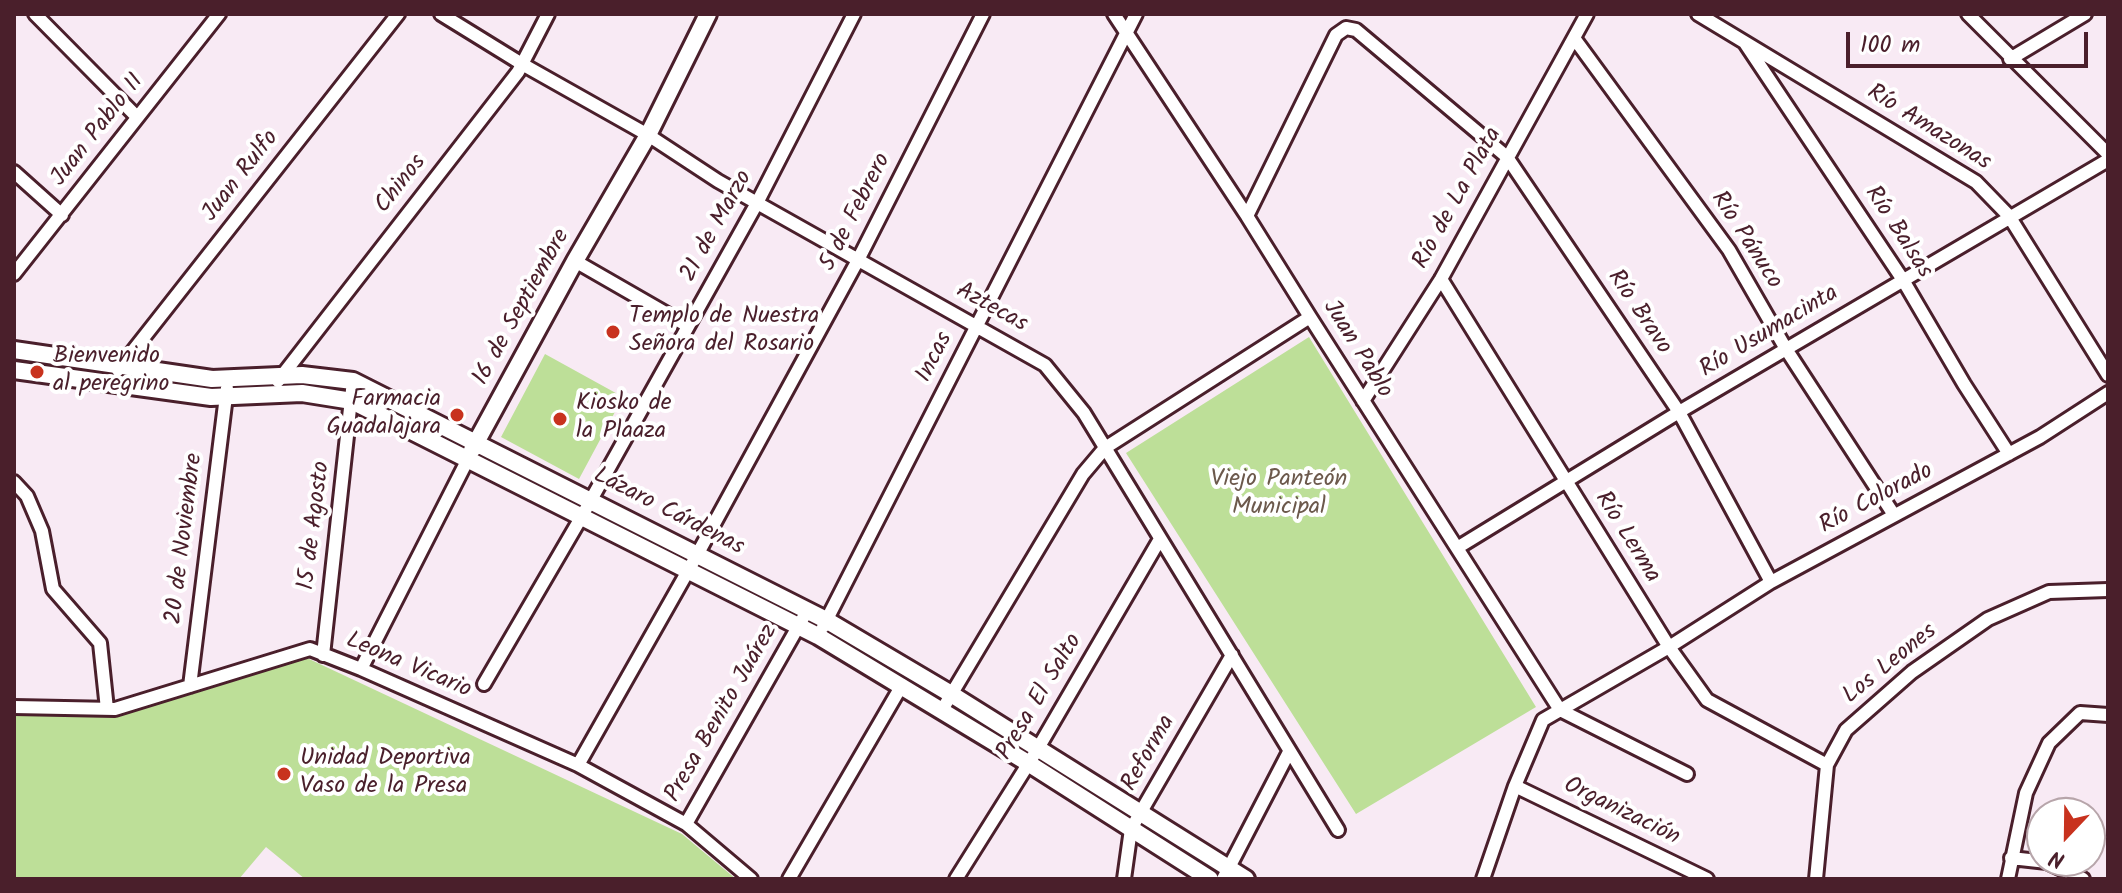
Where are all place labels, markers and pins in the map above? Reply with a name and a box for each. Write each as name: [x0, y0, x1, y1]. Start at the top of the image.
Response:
place label: Templo de Nuestra Señora del Rosario: [629, 304, 819, 360]
marker: Templo de Nuestra Señora del Rosario: [604, 323, 622, 341]
place label: Bienvenido al peregrino: [53, 344, 169, 400]
marker: Bienvenido al peregrino: [28, 363, 46, 381]
place label: Farmacia Guadalajara: [327, 387, 441, 443]
place label: Kiosko de la Plaaza: [576, 391, 672, 447]
marker: Farmacia Guadalajara: [448, 406, 466, 424]
marker: Kiosko de la Plaaza: [551, 410, 569, 428]
place label: Unidad Deportiva Vaso de la Presa: [300, 746, 471, 802]
marker: Unidad Deportiva Vaso de la Presa: [275, 765, 293, 783]

